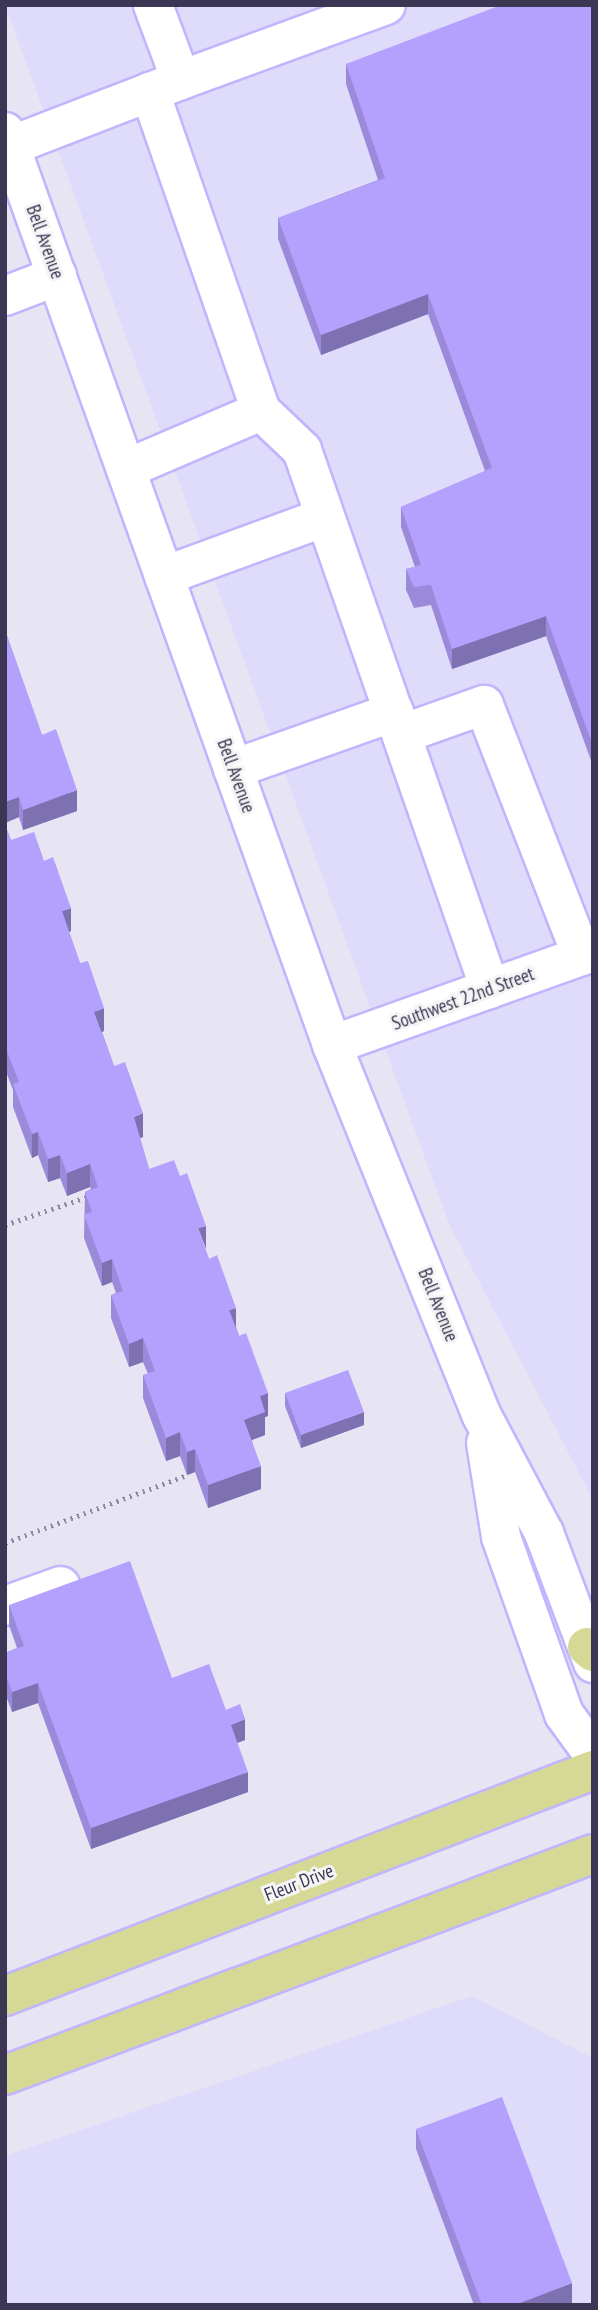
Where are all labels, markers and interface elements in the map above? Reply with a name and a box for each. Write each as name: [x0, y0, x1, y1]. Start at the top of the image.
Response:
street label: Bell Avenue: [21, 202, 69, 282]
street label: Bell Avenue: [212, 736, 260, 816]
street label: Southwest 22nd Street: [389, 963, 537, 1035]
street label: Bell Avenue: [413, 1265, 463, 1345]
street label: Fleur Drive: [261, 1859, 337, 1907]

